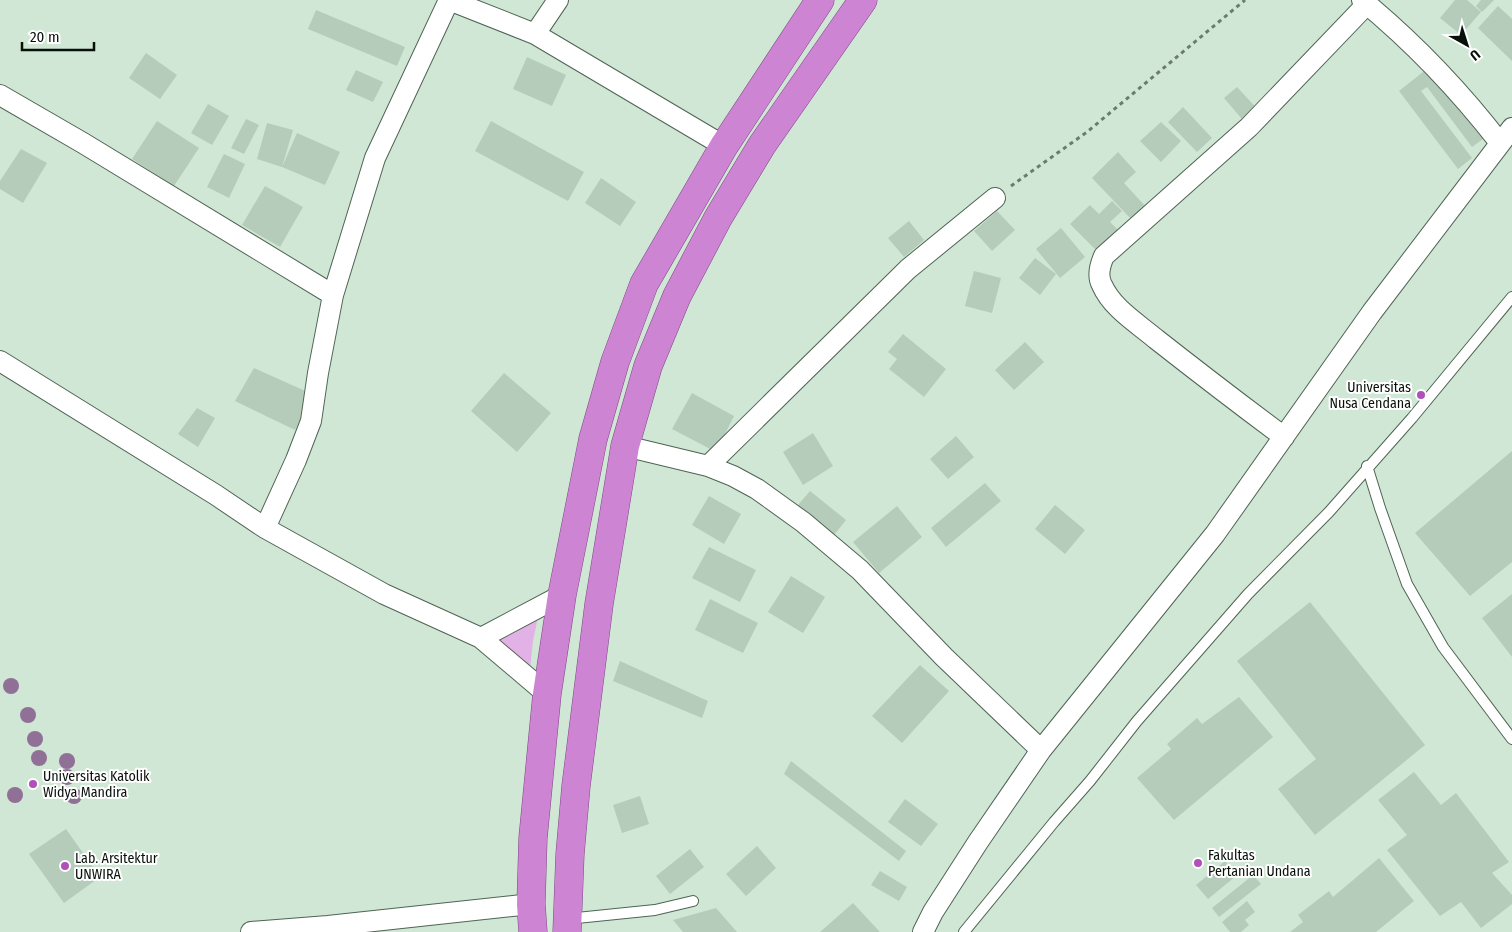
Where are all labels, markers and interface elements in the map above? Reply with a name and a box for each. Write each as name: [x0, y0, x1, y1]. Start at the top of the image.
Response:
scale bar: [22, 20, 95, 52]
north arrow: [1442, 20, 1492, 70]
text: 20 m: [30, 28, 60, 46]
text: U: [1466, 46, 1483, 64]
place label: Universitas Nusa Cendana: [1329, 379, 1411, 412]
marker: Universitas Nusa Cendana: [1415, 389, 1427, 401]
place label: Universitas Katolik Widya Mandira: [43, 768, 150, 801]
marker: Universitas Katolik Widya Mandira: [27, 778, 39, 790]
place label: Fakultas Pertanian Undana: [1208, 847, 1311, 880]
place label: Lab. Arsitektur UNWIRA: [75, 850, 158, 883]
marker: Fakultas Pertanian Undana: [1192, 857, 1204, 869]
marker: Lab. Arsitektur UNWIRA: [59, 860, 71, 872]

